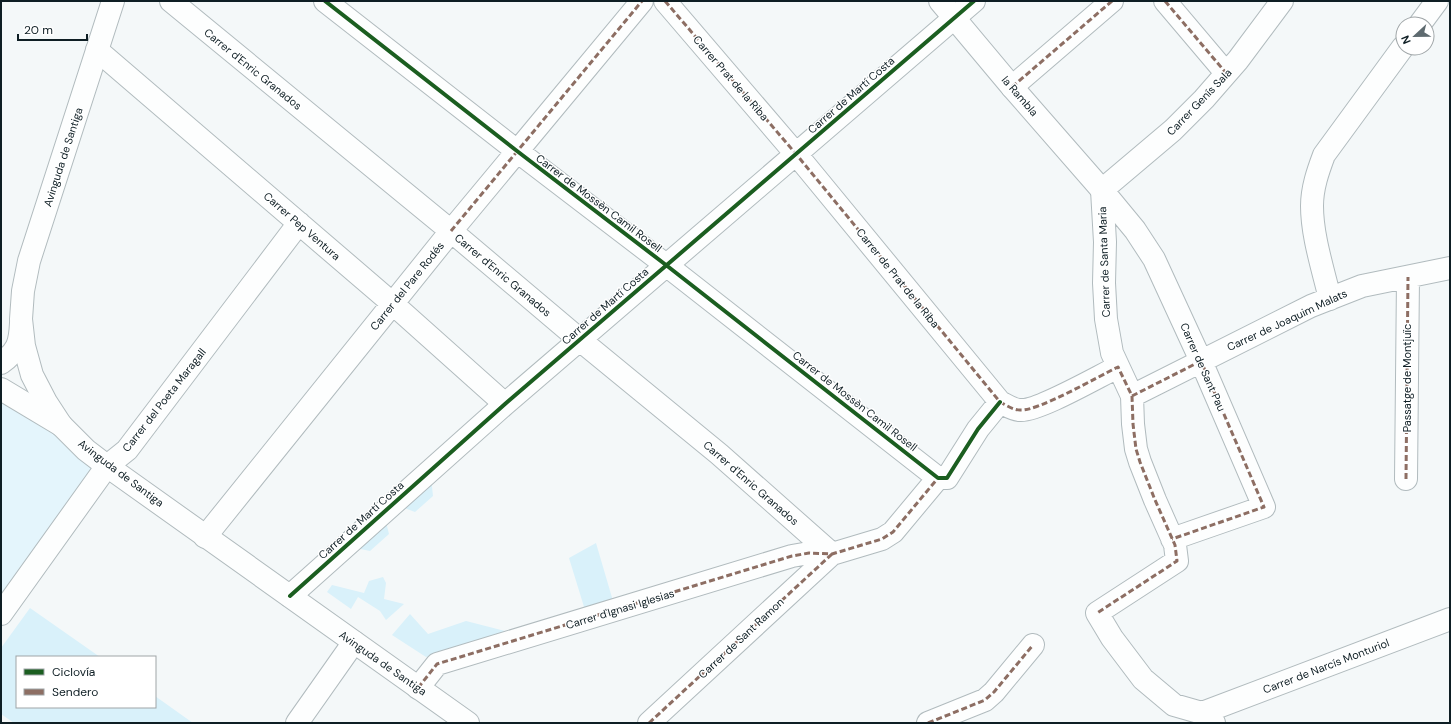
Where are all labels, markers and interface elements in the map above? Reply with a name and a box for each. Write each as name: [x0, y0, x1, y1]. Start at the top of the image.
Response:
scale bar: [18, 16, 87, 42]
north arrow: [1395, 16, 1435, 56]
text: 20 m: [24, 22, 53, 38]
street label: Carrer d'Enric Granados: [201, 25, 305, 113]
street label: Carrer Prat de la Riba: [690, 33, 772, 123]
text: N: [1398, 33, 1414, 46]
street label: Carrer de Martí Costa: [805, 54, 897, 136]
street label: Carrer Genís Sala: [1164, 66, 1234, 138]
street label: la Rambla: [999, 73, 1041, 119]
street label: Avinguda de Santiga: [40, 106, 86, 208]
street label: Carrer de Mossèn Camil Rosell: [533, 151, 665, 255]
street label: Carrer Pep Ventura: [261, 189, 343, 263]
street label: Carrer de Santa Maria: [1095, 206, 1113, 318]
street label: Carrer de Prat de la Riba: [854, 225, 942, 331]
street label: Carrer d'Enric Granados: [452, 230, 554, 320]
street label: Carrer del Pare Rodés: [367, 239, 447, 333]
street label: Carrer de Martí Costa: [559, 265, 651, 347]
street label: Carrer de Joaquim Malats: [1225, 286, 1349, 354]
street label: Carrer de Sant Pau: [1177, 321, 1229, 413]
street label: Passatge de Montjuïc: [1400, 324, 1414, 432]
street label: Carrer del Poeta Maragall: [119, 345, 209, 455]
street label: Carrer de Mossèn Camil Rosell: [790, 348, 920, 454]
street label: Avinguda de Santiga: [75, 436, 167, 510]
street label: Carrer d'Enric Granados: [700, 438, 802, 528]
street label: Carrer de Martí Costa: [315, 478, 407, 562]
street label: Carrer d'Ignasi Iglesias: [564, 586, 676, 632]
street label: Carrer de Sant Ramon: [695, 595, 787, 681]
street label: Avinguda de Santiga: [337, 628, 429, 698]
street label: Carrer de Narcís Monturiol: [1261, 635, 1391, 697]
legend: [16, 656, 156, 708]
text: Ciclovía: [52, 664, 95, 680]
text: Sendero: [52, 684, 98, 700]

